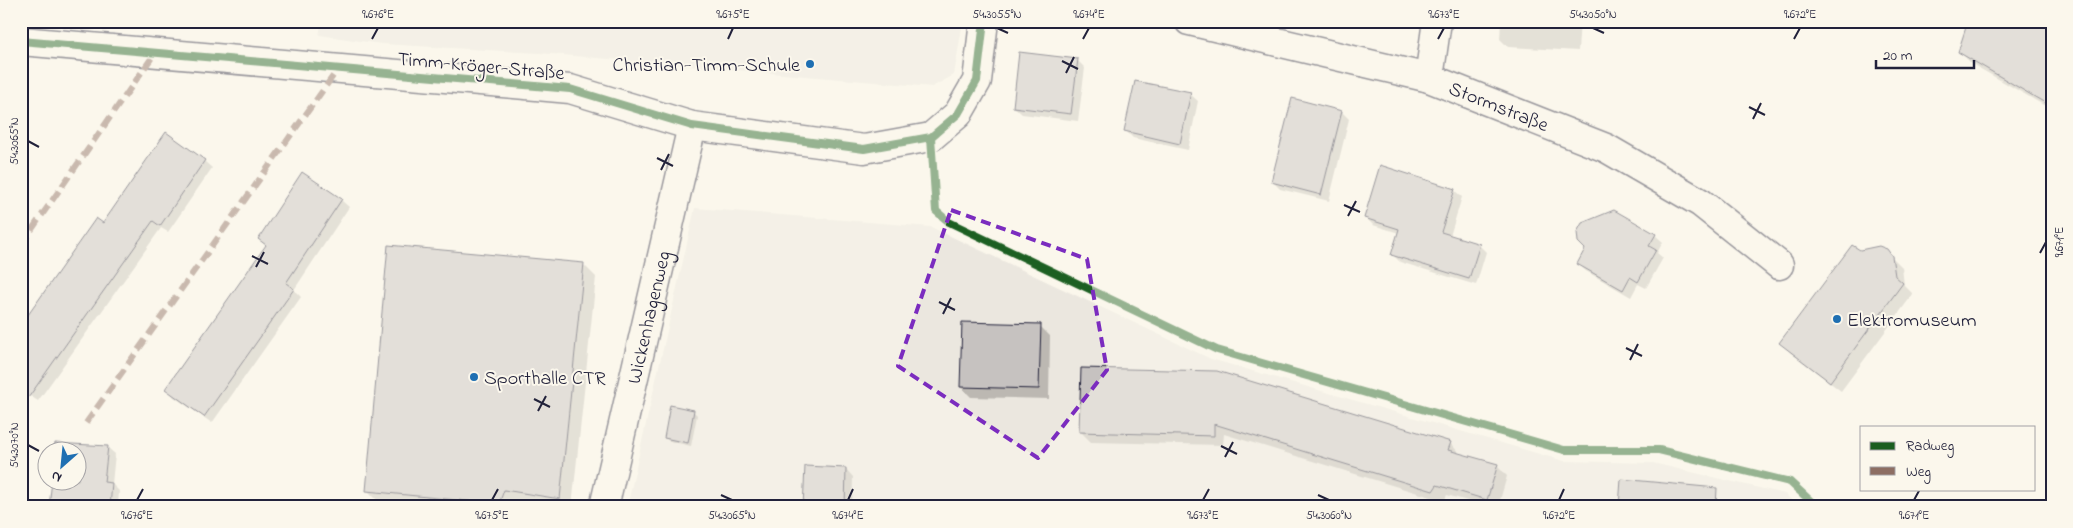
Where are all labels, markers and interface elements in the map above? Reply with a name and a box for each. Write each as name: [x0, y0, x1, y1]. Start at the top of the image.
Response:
text: 9.676°E: [362, 6, 394, 24]
text: 9.675°E: [716, 6, 750, 24]
text: 54.3055°N: [972, 6, 1022, 24]
text: 9.674°E: [1073, 6, 1105, 24]
text: 9.673°E: [1428, 6, 1460, 24]
text: 54.3050°N: [1569, 6, 1617, 24]
text: 9.672°E: [1784, 6, 1816, 24]
scale bar: [1876, 38, 1973, 70]
text: 20 m: [1883, 45, 1913, 67]
street label: Timm-Kröger-Straße: [396, 46, 566, 90]
place label: Christian-Timm-Schule: [613, 52, 800, 81]
marker: Christian-Timm-Schule: [804, 58, 816, 70]
street label: Stormstraße: [1444, 75, 1552, 141]
text: 54.3065°N: [6, 117, 24, 165]
text: 9.671°E: [2051, 227, 2069, 257]
street label: Wickenhagenweg: [621, 248, 681, 387]
place label: Elektromuseum: [1847, 307, 1976, 336]
marker: Elektromuseum: [1831, 313, 1843, 325]
place label: Sporthalle CTR: [484, 365, 606, 394]
marker: Sporthalle CTR: [468, 371, 480, 383]
text: 54.3070°N: [6, 422, 24, 468]
legend: [1860, 426, 2036, 490]
text: Radweg: [1906, 435, 1954, 458]
north arrow: [38, 440, 88, 490]
text: Weg: [1906, 461, 1931, 484]
text: N: [48, 465, 66, 488]
text: 9.676°E: [121, 507, 153, 525]
text: 9.675°E: [475, 507, 509, 525]
text: 54.3065°N: [708, 507, 756, 525]
text: 9.674°E: [832, 507, 864, 525]
text: 9.673°E: [1187, 507, 1219, 525]
text: 54.3060°N: [1306, 507, 1352, 525]
text: 9.672°E: [1543, 507, 1575, 525]
text: 9.671°E: [1899, 507, 1929, 525]

